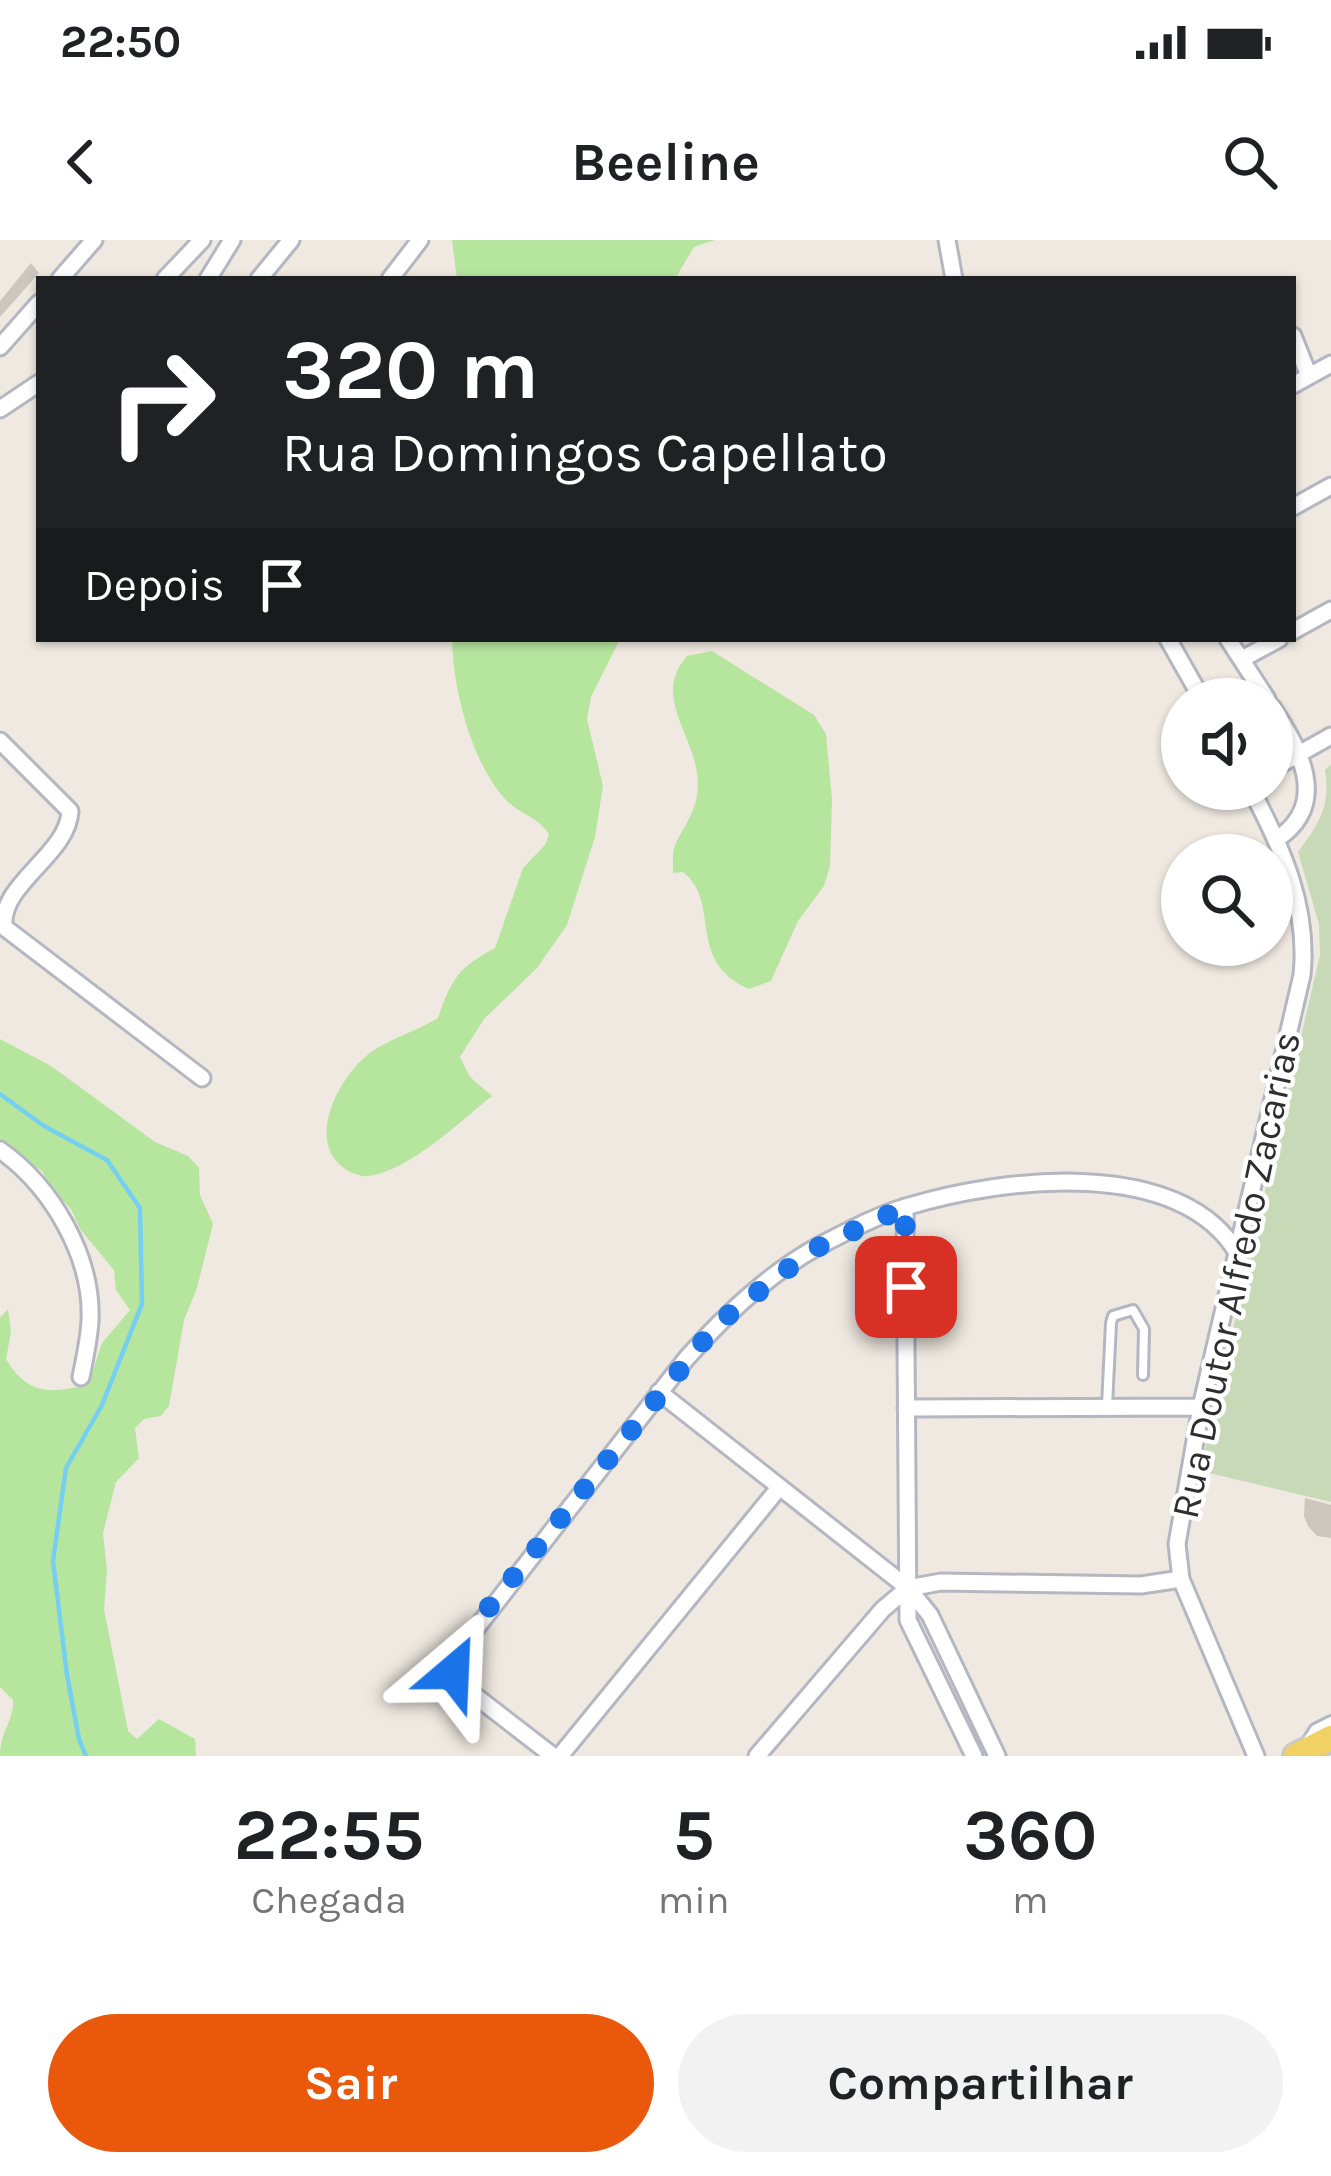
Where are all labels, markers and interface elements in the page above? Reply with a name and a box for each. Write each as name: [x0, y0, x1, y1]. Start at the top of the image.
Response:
text: 22:50: [60, 16, 181, 68]
icon: back: [48, 129, 114, 195]
icon: search: [1217, 129, 1283, 195]
text: Beeline: [571, 130, 760, 194]
text: 320 m: [282, 321, 539, 419]
icon: right: [84, 324, 240, 480]
text: Rua Domingos Capellato: [282, 421, 888, 485]
icon: arrive: [249, 552, 315, 618]
text: Depois: [84, 559, 225, 611]
map controls: [1161, 678, 1293, 966]
button: sound: [1161, 678, 1293, 810]
button: search: [1161, 834, 1293, 966]
street label: Rua Doutor Alfredo Zacarias: [1162, 1027, 1310, 1523]
pin: [855, 1236, 957, 1338]
icon: arrive: [873, 1254, 939, 1320]
position arrow: [390, 1609, 516, 1735]
text: 22:55: [234, 1793, 424, 1877]
text: 5: [673, 1793, 715, 1877]
text: 360: [963, 1793, 1097, 1877]
text: Chegada: [251, 1877, 407, 1923]
text: min: [658, 1877, 729, 1923]
text: m: [1012, 1877, 1048, 1923]
button: Sair: [48, 2014, 654, 2152]
button: Compartilhar: [678, 2014, 1283, 2152]

